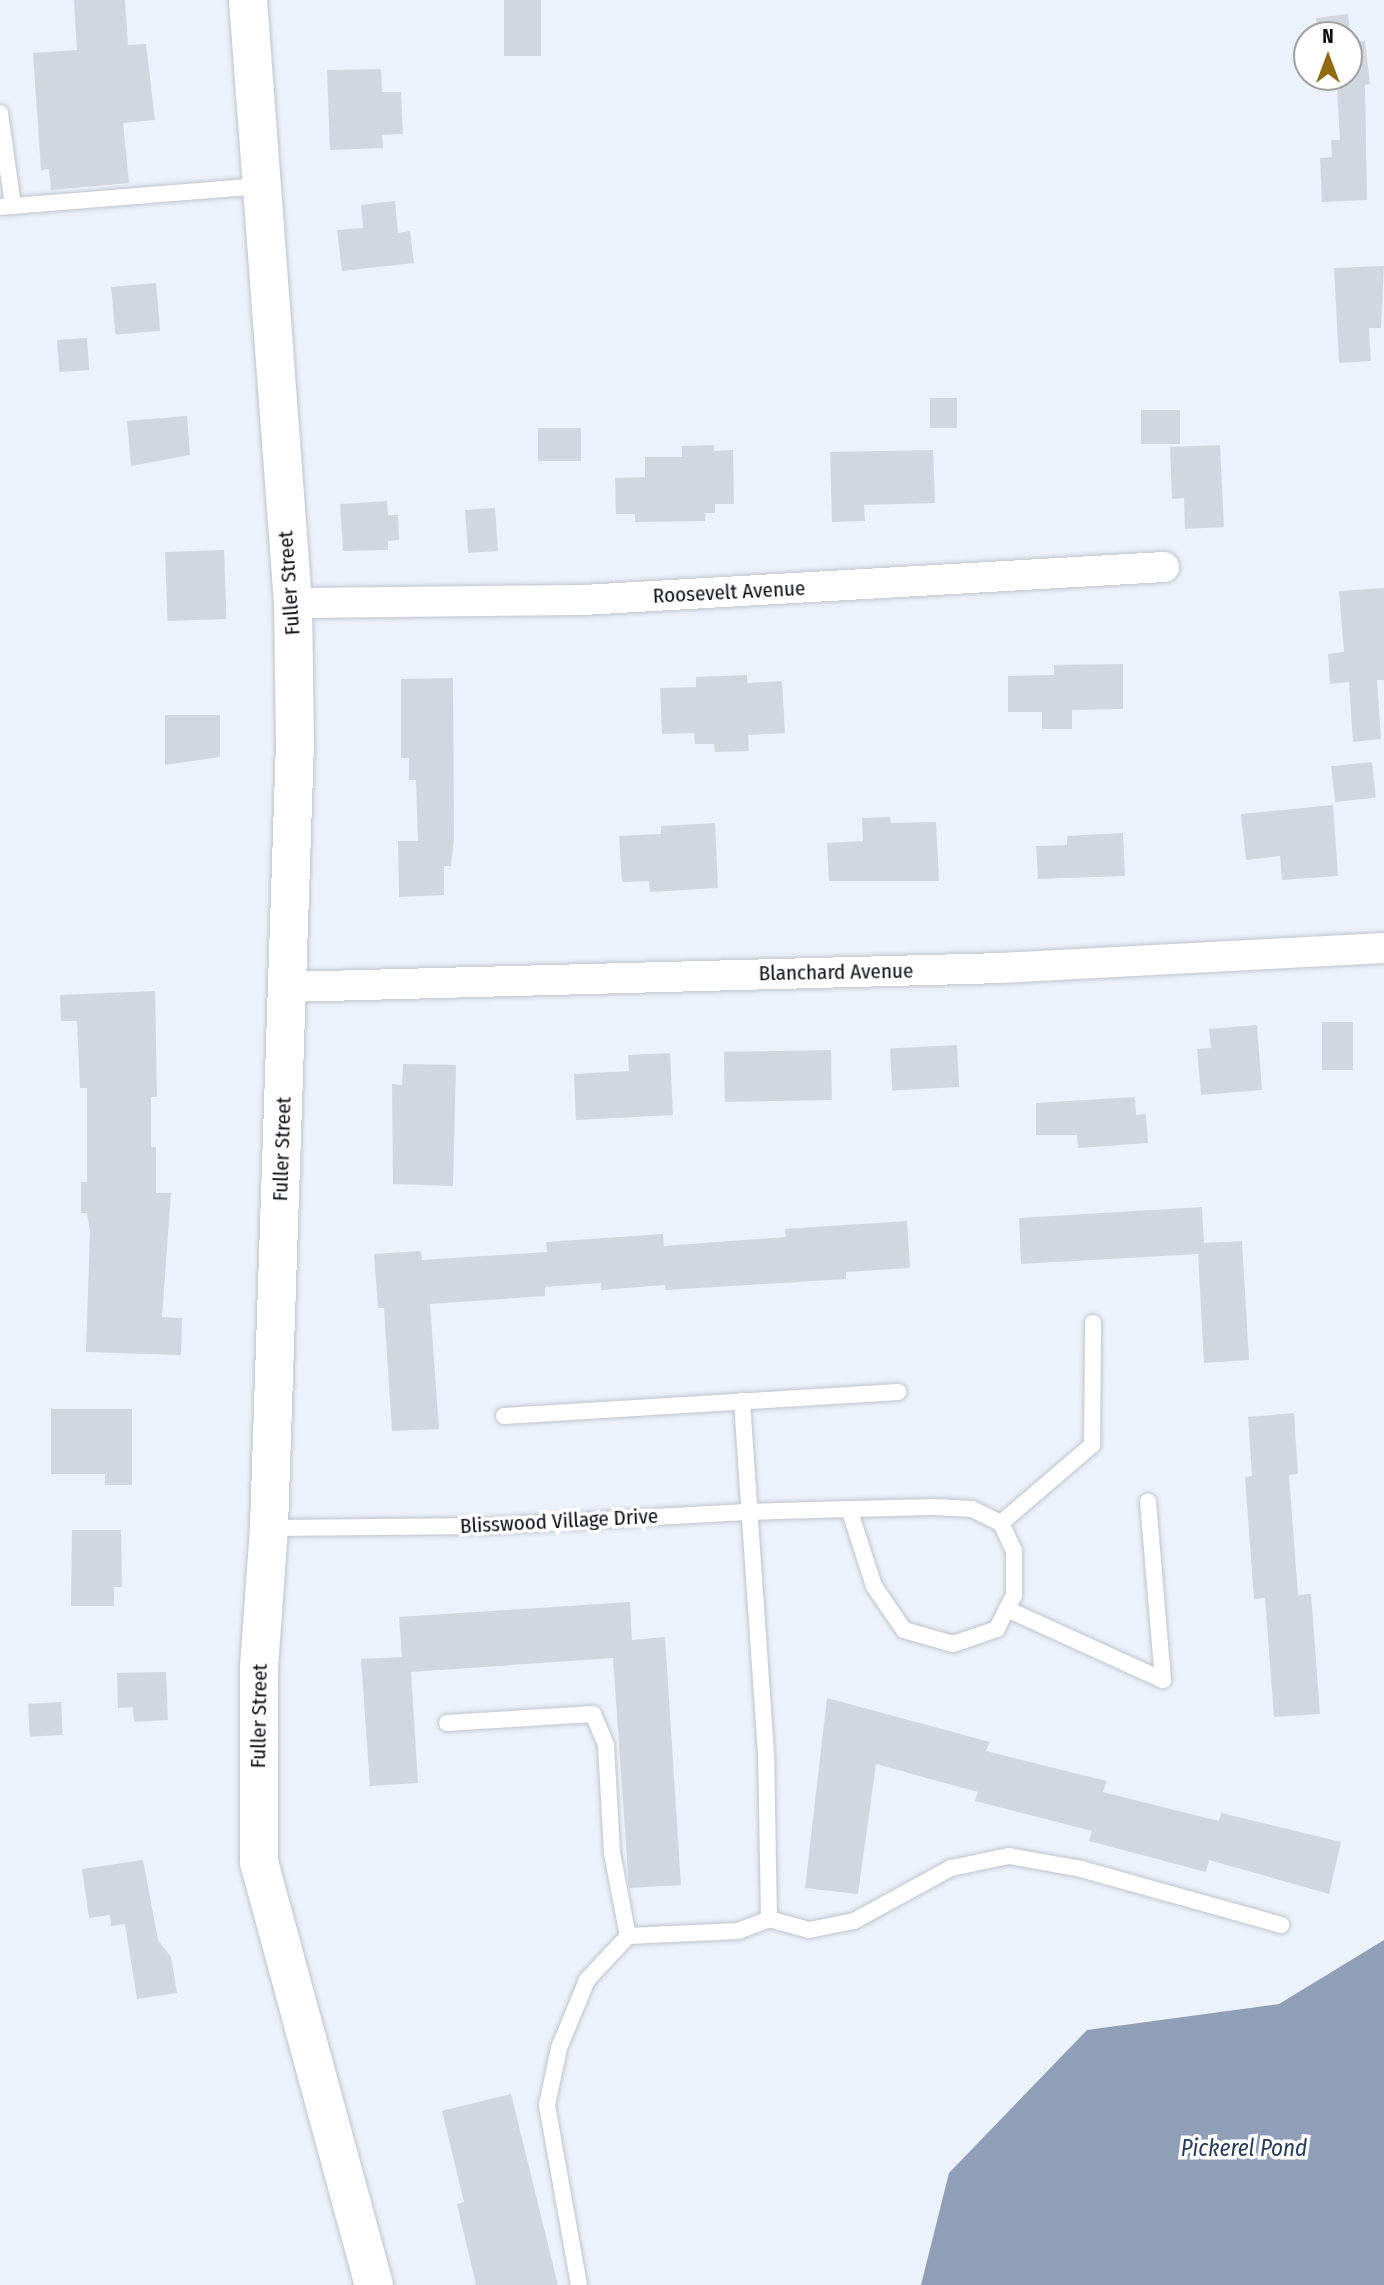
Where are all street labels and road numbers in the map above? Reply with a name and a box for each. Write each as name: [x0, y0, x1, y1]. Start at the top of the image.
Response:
street label: Fuller Street: [273, 530, 305, 636]
street label: Roosevelt Avenue: [652, 575, 806, 609]
street label: Blanchard Avenue: [758, 958, 914, 986]
street label: Fuller Street: [268, 1096, 296, 1202]
street label: Blisswood Village Drive: [459, 1503, 659, 1539]
street label: Fuller Street: [245, 1663, 273, 1769]

